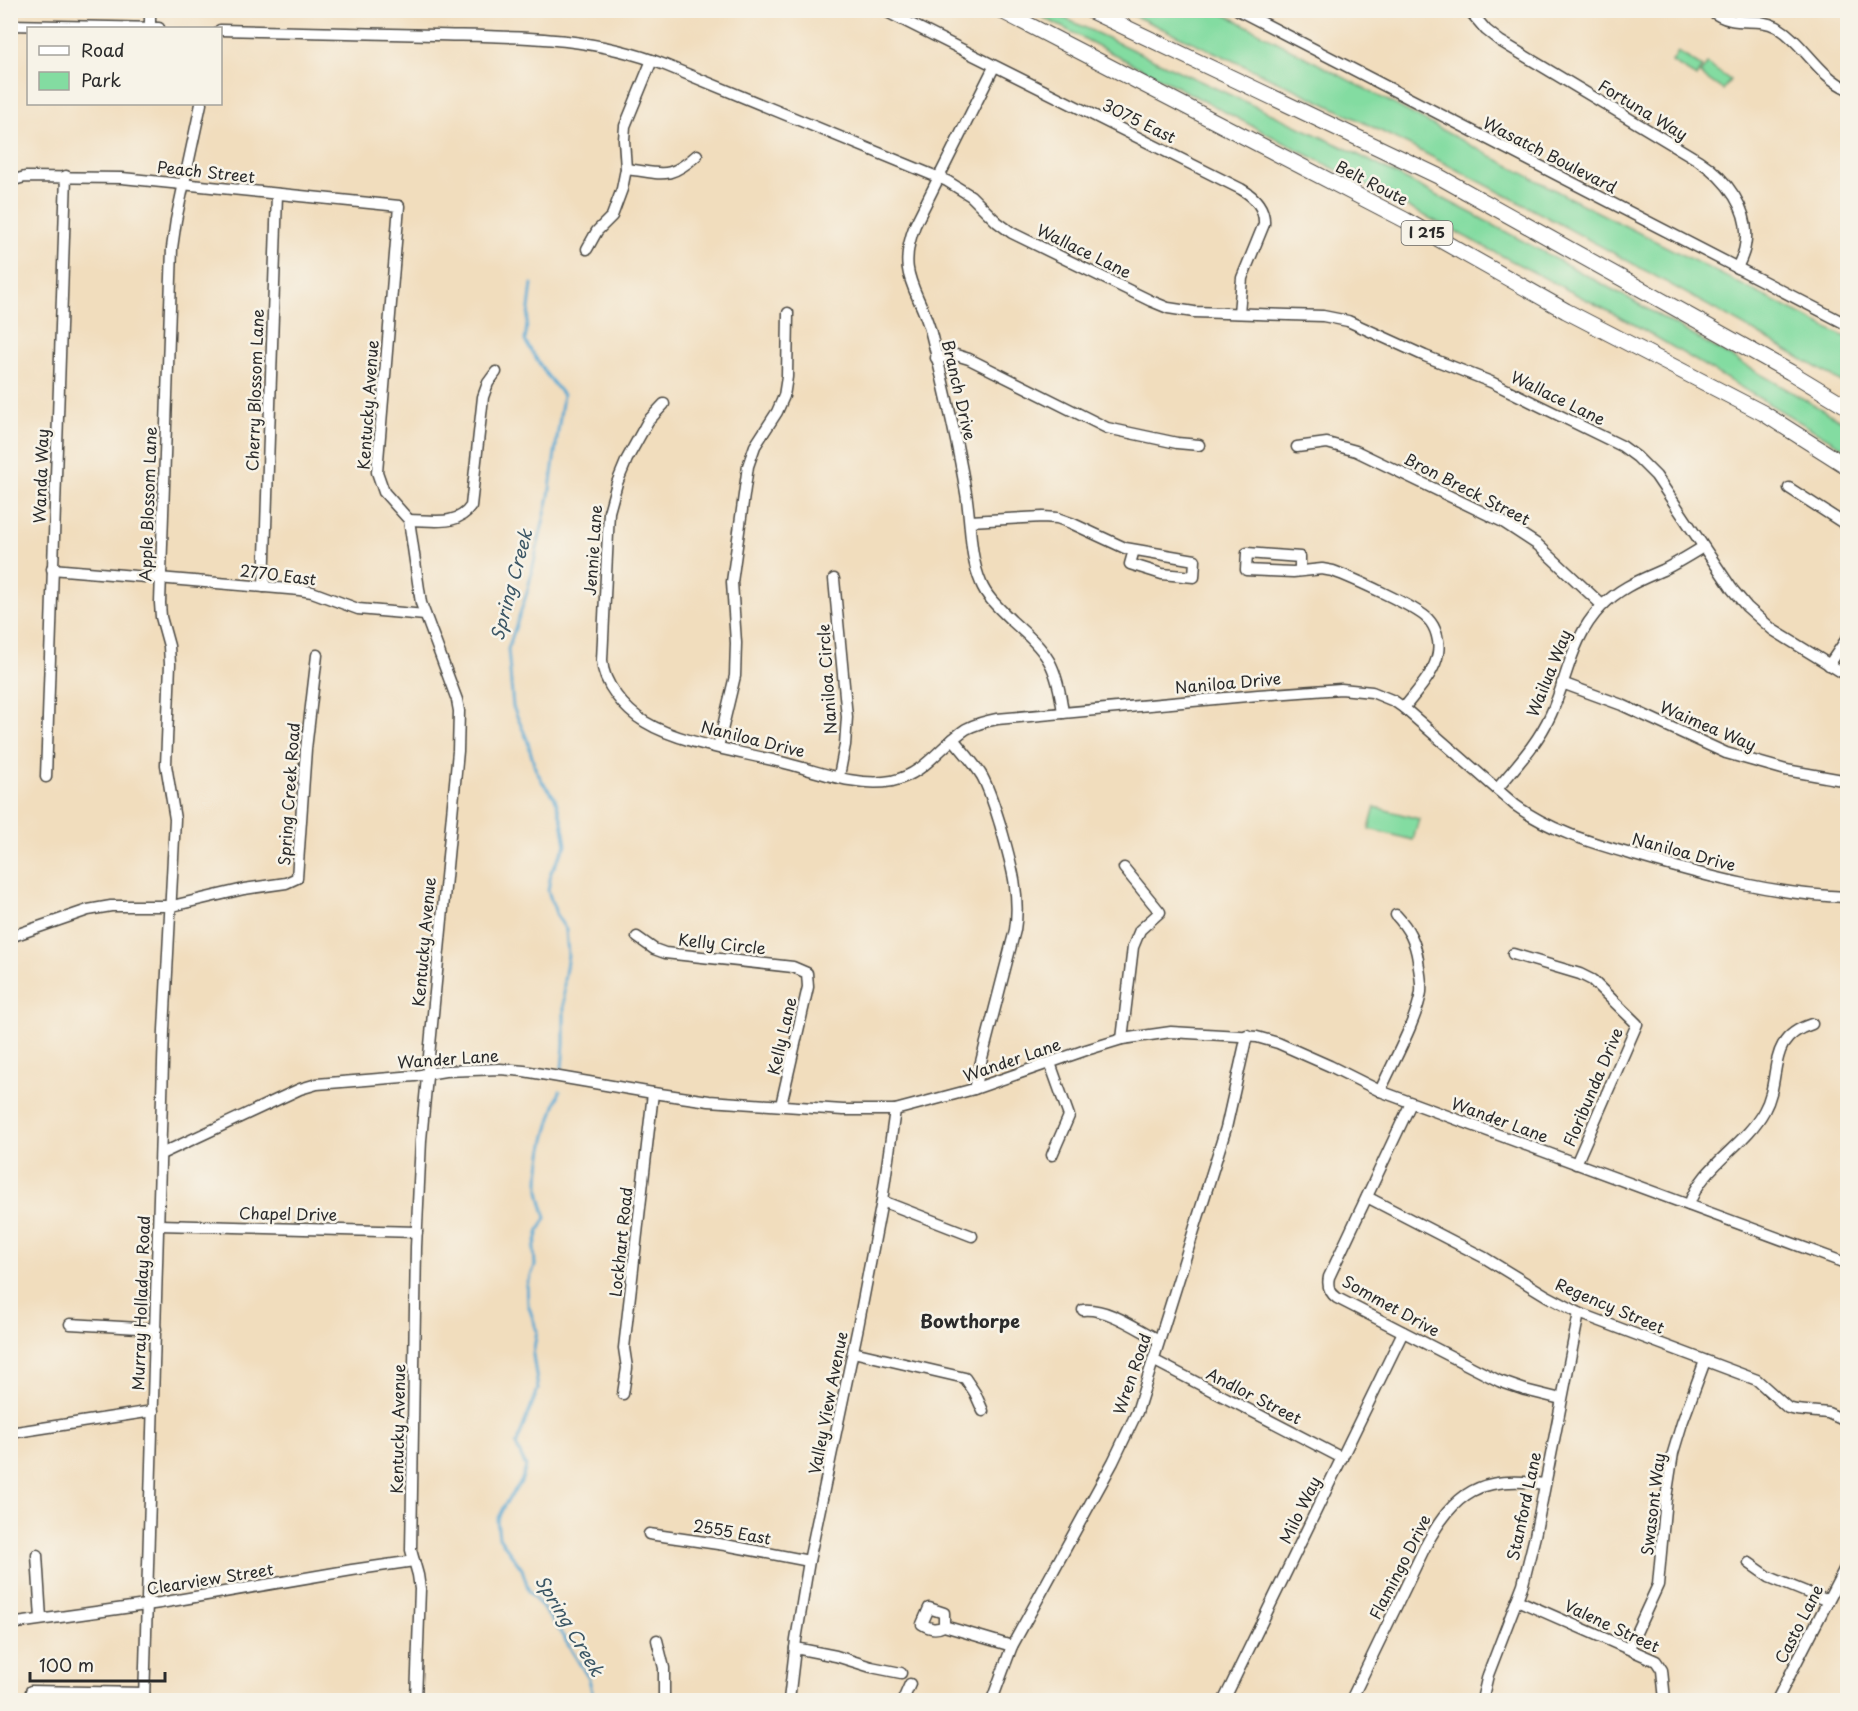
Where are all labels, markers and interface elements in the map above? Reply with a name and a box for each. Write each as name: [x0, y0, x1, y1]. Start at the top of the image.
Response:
legend: [27, 27, 222, 105]
text: Road: [81, 36, 125, 63]
text: Park: [81, 66, 121, 93]
street label: Fortuna Way: [1594, 73, 1693, 145]
street label: 3075 East: [1099, 92, 1180, 148]
street label: Wasatch Boulevard: [1479, 110, 1622, 198]
street label: Peach Street: [156, 154, 257, 188]
street label: Belt Route: [1332, 154, 1413, 211]
street label: Wallace Lane: [1033, 217, 1136, 283]
road number: I 215: [1402, 221, 1452, 245]
street label: Cherry Blossom Lane: [239, 308, 269, 472]
street label: Branch Drive: [937, 337, 983, 443]
street label: Kentucky Avenue: [350, 339, 384, 471]
street label: Wallace Lane: [1507, 364, 1610, 430]
street label: Apple Blossom Lane: [132, 426, 162, 582]
street label: Wanda Way: [26, 428, 54, 524]
street label: Bron Breck Street: [1400, 446, 1535, 531]
street label: Jennie Lane: [577, 504, 607, 596]
water label: Spring Creek: [483, 525, 539, 643]
street label: 2770 East: [239, 557, 318, 591]
street label: Naniloa Circle: [810, 623, 842, 735]
street label: Wailua Way: [1520, 625, 1576, 720]
street label: Naniloa Drive: [1174, 665, 1282, 699]
street label: Waimea Way: [1656, 694, 1760, 756]
street label: Naniloa Drive: [699, 714, 808, 763]
street label: Spring Creek Road: [271, 722, 305, 866]
street label: Naniloa Drive: [1630, 826, 1739, 876]
street label: Kentucky Avenue: [405, 876, 441, 1008]
street label: Kelly Circle: [677, 926, 767, 960]
street label: Kelly Lane: [760, 994, 802, 1077]
street label: Floribunda Drive: [1556, 1023, 1628, 1150]
street label: Wander Lane: [960, 1031, 1064, 1087]
street label: Wander Lane: [396, 1042, 500, 1074]
street label: Wander Lane: [1448, 1090, 1552, 1148]
street label: Lockhart Road: [602, 1186, 638, 1298]
street label: Chapel Drive: [239, 1200, 337, 1226]
street label: Murray Holladay Road: [125, 1215, 155, 1391]
street label: Sommet Drive: [1338, 1268, 1445, 1342]
street label: Regency Street: [1552, 1271, 1669, 1339]
district label: Bowthorpe: [920, 1307, 1020, 1334]
street label: Valley View Avenue: [801, 1329, 853, 1476]
street label: Wren Road: [1106, 1330, 1156, 1418]
street label: Andlor Street: [1203, 1361, 1307, 1430]
street label: Kentucky Avenue: [384, 1364, 410, 1494]
street label: Stanford Lane: [1500, 1449, 1546, 1562]
street label: Swasont Way: [1634, 1451, 1670, 1557]
street label: Milo Way: [1272, 1472, 1326, 1547]
street label: Flamingo Drive: [1362, 1510, 1436, 1623]
street label: 2555 East: [691, 1512, 773, 1550]
street label: Clearview Street: [145, 1556, 275, 1600]
water label: Spring Creek: [529, 1569, 612, 1682]
street label: Casto Lane: [1768, 1580, 1828, 1667]
street label: Valene Street: [1561, 1593, 1664, 1658]
scale bar: [30, 1645, 165, 1683]
text: 100 m: [39, 1651, 94, 1678]

